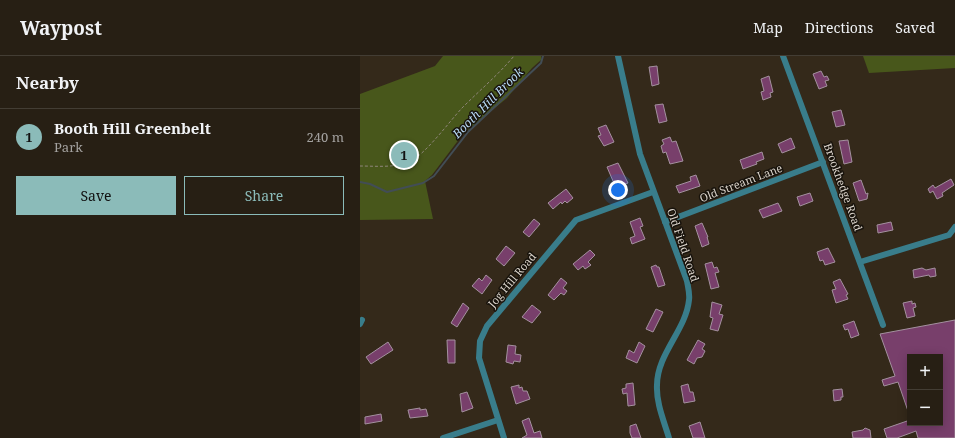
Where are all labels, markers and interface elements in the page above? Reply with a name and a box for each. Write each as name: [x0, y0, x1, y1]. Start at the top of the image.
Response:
text: Waypost: [20, 15, 102, 41]
text: Map: [753, 18, 783, 37]
text: Directions: [805, 18, 873, 37]
text: Saved: [895, 18, 935, 37]
water label: Booth Hill Brook: [448, 63, 528, 143]
text: Nearby: [16, 71, 79, 94]
text: Booth Hill Greenbelt: [54, 118, 211, 138]
text: 1: [25, 128, 33, 146]
text: 240 m: [307, 128, 344, 146]
text: Park: [54, 138, 83, 156]
pin: 1: [391, 140, 417, 170]
street label: Brookhedge Road: [821, 141, 866, 233]
street label: Old Stream Lane: [697, 160, 784, 205]
button: Save: [16, 176, 176, 215]
button: Share: [184, 176, 344, 215]
your location: [608, 180, 628, 200]
street label: Old Field Road: [664, 206, 703, 284]
street label: Jog Hill Road: [484, 249, 539, 311]
map controls: [907, 354, 943, 426]
button: +: [907, 354, 943, 390]
button: −: [907, 390, 943, 426]

